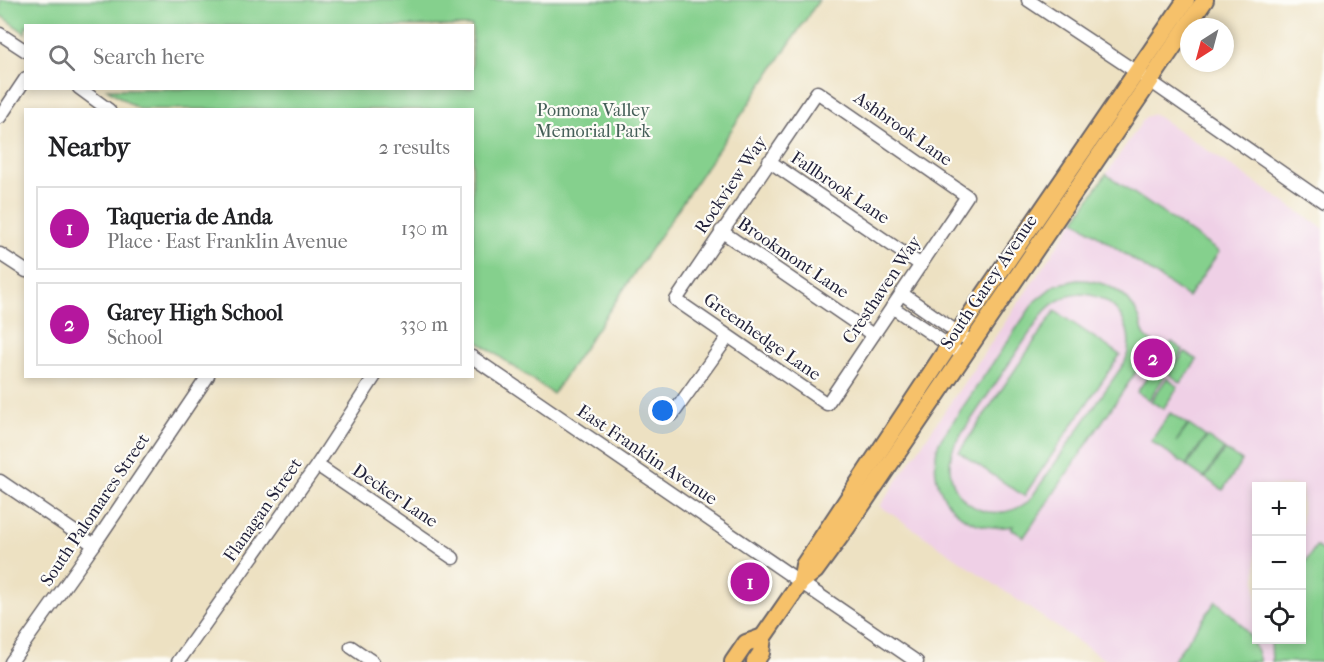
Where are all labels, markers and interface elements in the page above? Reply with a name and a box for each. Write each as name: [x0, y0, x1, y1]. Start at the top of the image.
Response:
north arrow: [1180, 18, 1234, 72]
search box: [24, 24, 474, 90]
icon: search: [45, 41, 78, 74]
text: Search here: [93, 44, 205, 70]
street label: Ashbrook Lane: [849, 87, 956, 171]
park label: Pomona Valley Memorial Park: [536, 100, 651, 142]
street label: Rockview Way: [691, 131, 772, 238]
text: Nearby: [48, 132, 130, 163]
text: 2 results: [379, 136, 450, 159]
street label: Fallbrook Lane: [787, 147, 893, 229]
text: Taqueria de Anda: [107, 204, 272, 230]
street label: South Garey Avenue: [936, 211, 1042, 353]
street label: Brookmont Lane: [733, 213, 853, 303]
text: 1: [66, 217, 73, 240]
text: 130 m: [401, 217, 448, 240]
text: Place · East Franklin Avenue: [107, 230, 348, 253]
street label: Cresthaven Way: [838, 231, 927, 348]
street label: Greenhedge Lane: [699, 289, 825, 385]
text: Garey High School: [107, 300, 283, 326]
text: 2: [64, 313, 75, 336]
text: 330 m: [400, 313, 448, 336]
text: School: [107, 326, 163, 349]
pin: 2: [1134, 336, 1172, 380]
your location: [648, 396, 677, 425]
street label: East Franklin Avenue: [573, 400, 721, 510]
street label: South Palomares Street: [36, 429, 154, 590]
street label: Flanagan Street: [220, 454, 307, 566]
street label: Decker Lane: [348, 460, 442, 532]
map controls: [1252, 482, 1306, 644]
button: +: [1252, 482, 1306, 536]
button: −: [1252, 536, 1306, 590]
pin: 1: [730, 560, 770, 604]
button: locate: [1252, 590, 1306, 644]

